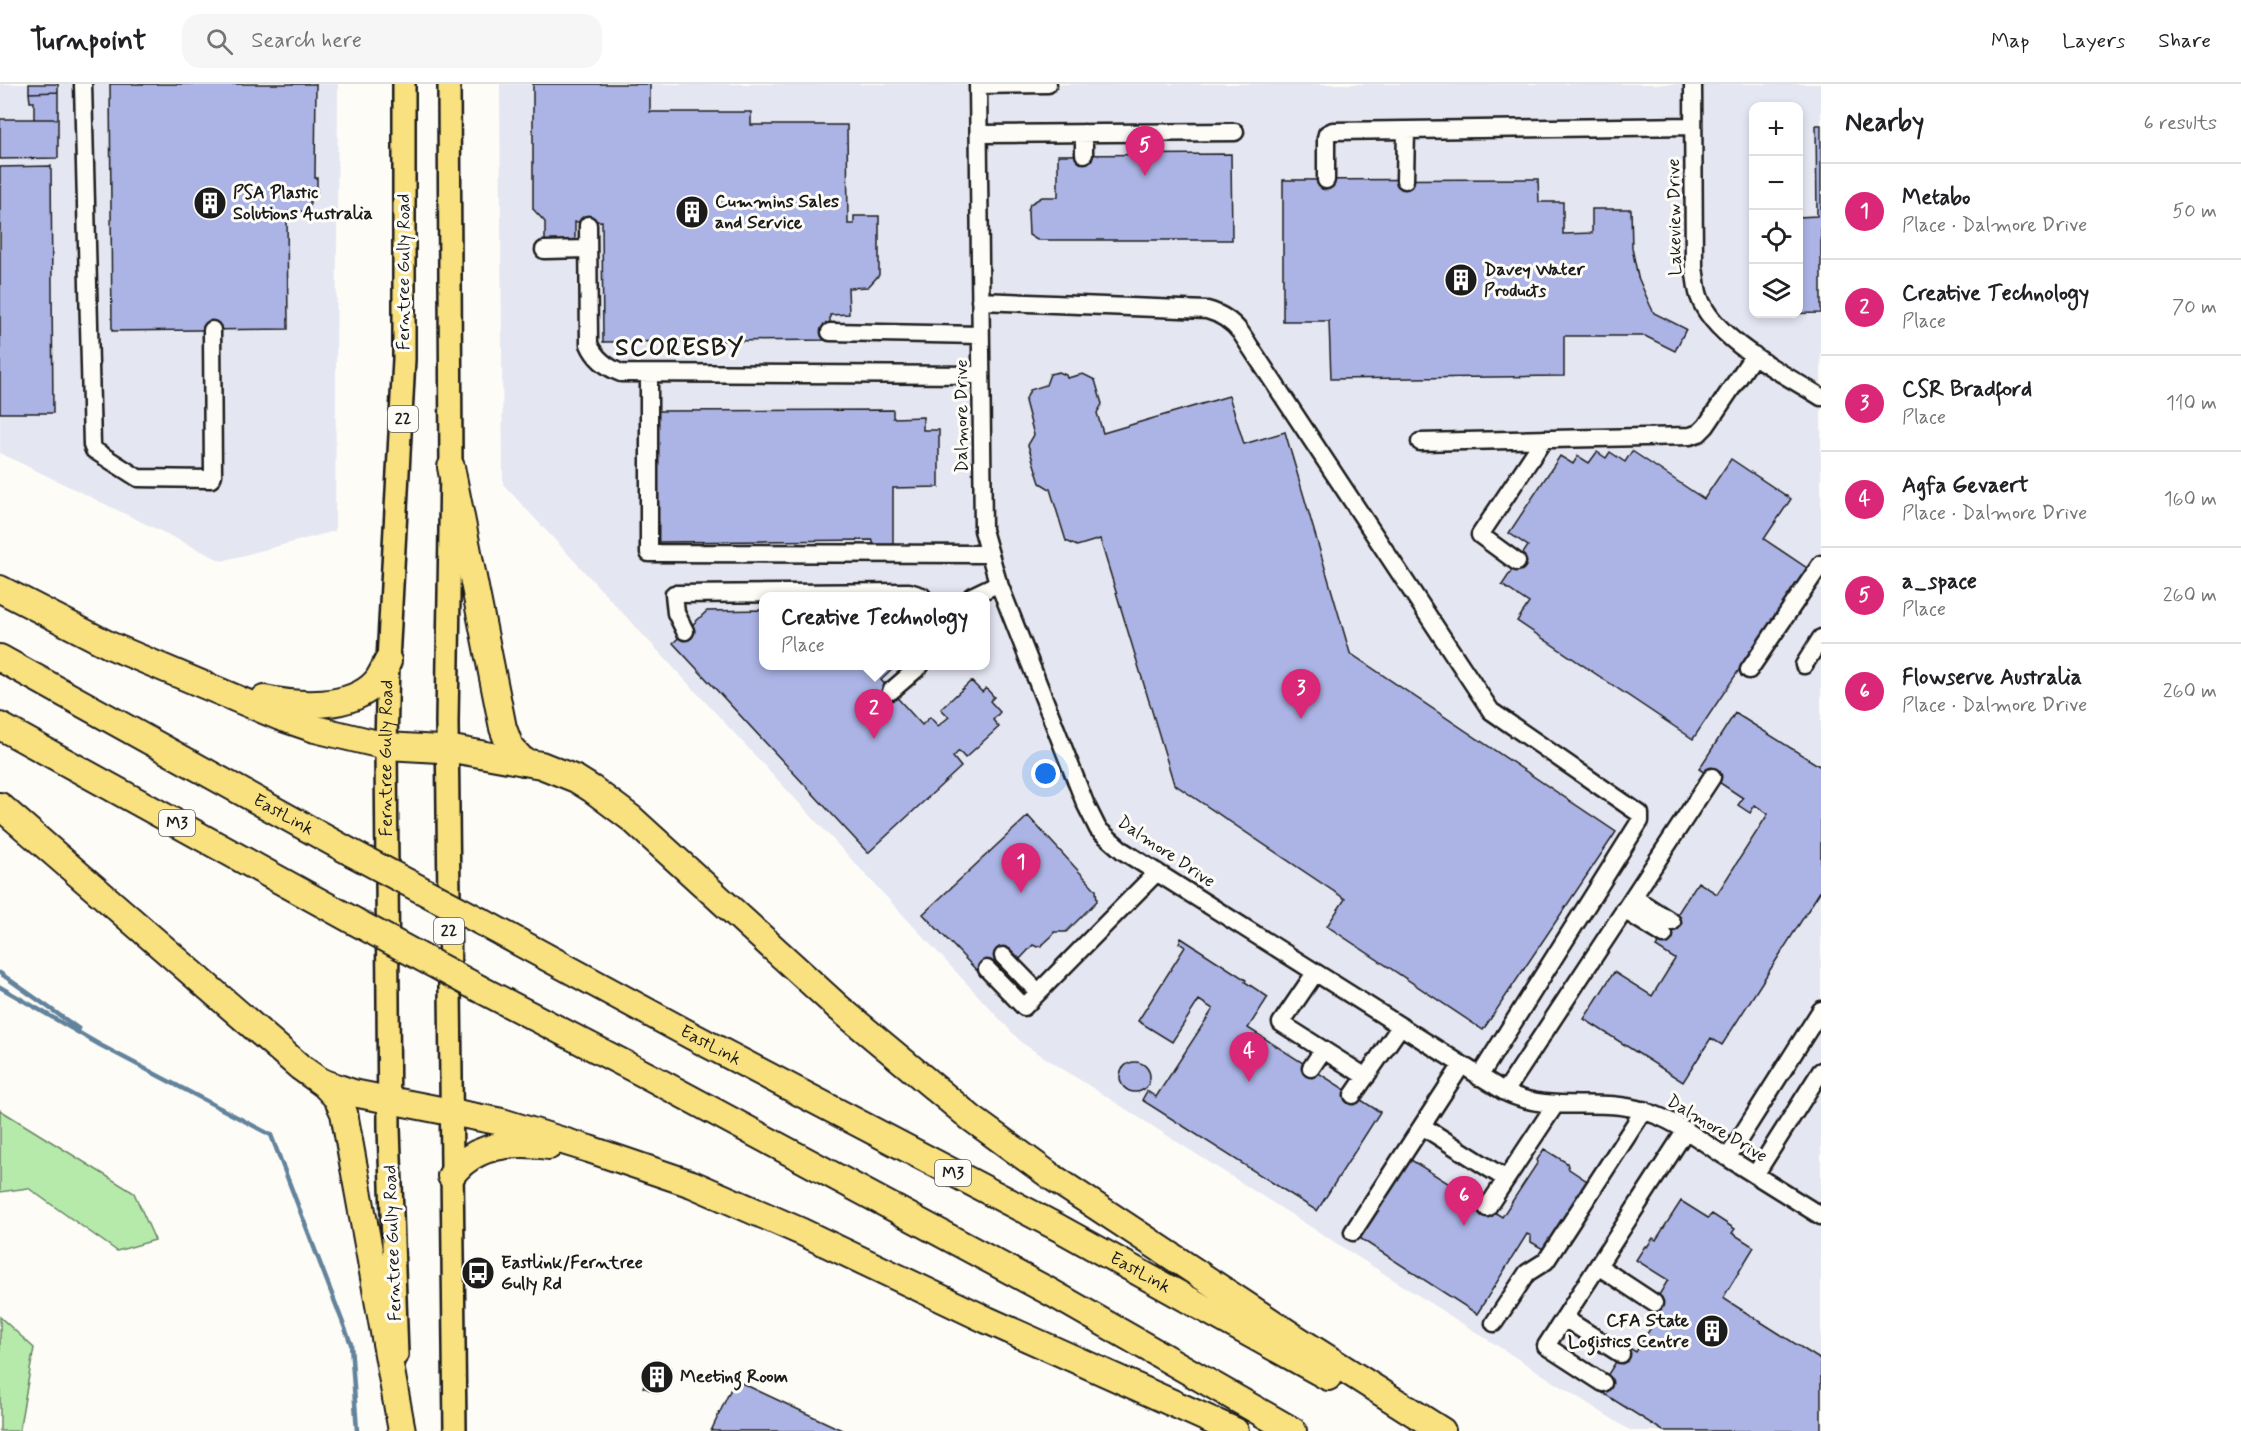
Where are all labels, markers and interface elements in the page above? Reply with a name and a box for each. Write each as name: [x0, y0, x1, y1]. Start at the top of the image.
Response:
search box: [182, 14, 602, 68]
text: Turnpoint: [30, 23, 146, 60]
icon: search: [203, 25, 236, 58]
text: Search here: [251, 27, 362, 55]
text: Map: [1991, 27, 2029, 55]
text: Layers: [2062, 27, 2125, 55]
text: Share: [2158, 27, 2211, 55]
map controls: [1749, 102, 1803, 318]
button: +: [1749, 102, 1803, 156]
text: Nearby: [1845, 106, 1924, 140]
text: 6 results: [2144, 110, 2217, 137]
pin: 5: [1126, 126, 1164, 176]
button: −: [1749, 156, 1803, 210]
street label: Lakeview Drive: [1662, 158, 1688, 276]
place label: PSA Plastic Solutions Australia: [233, 181, 373, 226]
text: Metabo: [1902, 184, 1971, 212]
building icon: PSA Plastic Solutions Australia: [192, 185, 228, 221]
place label: Cummins Sales and Service: [715, 190, 839, 235]
street label: Ferntree Gully Road: [392, 194, 416, 350]
building icon: Cummins Sales and Service: [674, 194, 710, 230]
text: 1: [1860, 198, 1869, 225]
text: 50 m: [2172, 198, 2217, 225]
button: locate: [1749, 210, 1803, 264]
text: Place · Dalmore Drive: [1902, 212, 2087, 239]
place label: Davey Water Products: [1484, 258, 1585, 303]
building icon: Davey Water Products: [1443, 262, 1479, 298]
button: layers: [1749, 264, 1803, 318]
text: Creative Technology: [1902, 280, 2089, 308]
text: 2: [1860, 294, 1869, 321]
text: 70 m: [2172, 294, 2217, 321]
text: Place: [1902, 308, 1946, 335]
district label: SCORESBY: [615, 333, 745, 364]
street label: Dalmore Drive: [950, 359, 974, 473]
text: CSR Bradford: [1902, 376, 2032, 404]
text: 3: [1860, 390, 1869, 417]
text: 110 m: [2166, 390, 2217, 417]
text: Place: [1902, 404, 1946, 431]
road number: 22: [388, 406, 418, 432]
text: Agfa Gevaert: [1902, 472, 2029, 500]
text: 4: [1859, 486, 1870, 513]
text: 160 m: [2164, 486, 2217, 513]
text: Place · Dalmore Drive: [1902, 500, 2087, 527]
text: a_space: [1902, 568, 1977, 596]
text: 5: [1859, 582, 1871, 609]
text: 260 m: [2163, 582, 2217, 609]
popup: [759, 592, 990, 670]
text: Place: [1902, 596, 1946, 623]
text: Creative Technology: [781, 604, 968, 632]
text: Place: [781, 632, 825, 659]
text: Flowserve Australia: [1902, 664, 2082, 692]
pin: 3: [1282, 670, 1320, 719]
text: 6: [1859, 678, 1870, 705]
text: 260 m: [2163, 678, 2217, 705]
street label: Ferntree Gully Road: [374, 680, 400, 837]
pin: 2: [854, 690, 894, 739]
text: Place · Dalmore Drive: [1902, 692, 2087, 719]
your location: [1031, 759, 1060, 788]
street label: EastLink: [249, 789, 318, 842]
road number: M3: [159, 810, 195, 836]
street label: Dalmore Drive: [1112, 810, 1220, 894]
pin: 1: [1002, 844, 1040, 893]
road number: 22: [434, 918, 464, 944]
street label: EastLink: [676, 1020, 745, 1072]
pin: 4: [1230, 1032, 1268, 1082]
street label: Dalmore Drive: [1662, 1090, 1772, 1168]
road number: M3: [935, 1160, 971, 1186]
street label: Ferntree Gully Road: [378, 1164, 408, 1322]
pin: 6: [1444, 1176, 1484, 1226]
street label: EastLink: [1105, 1246, 1175, 1299]
place label: Eastlink/Ferntree Gully Rd: [501, 1251, 643, 1296]
bus stop icon: Eastlink/Ferntree Gully Rd: [460, 1255, 496, 1291]
place label: CFA State Logistics Centre: [1568, 1309, 1690, 1356]
building icon: CFA State Logistics Centre: [1694, 1313, 1730, 1349]
building icon: Meeting Room: [639, 1359, 675, 1395]
place label: Meeting Room: [680, 1365, 788, 1391]

